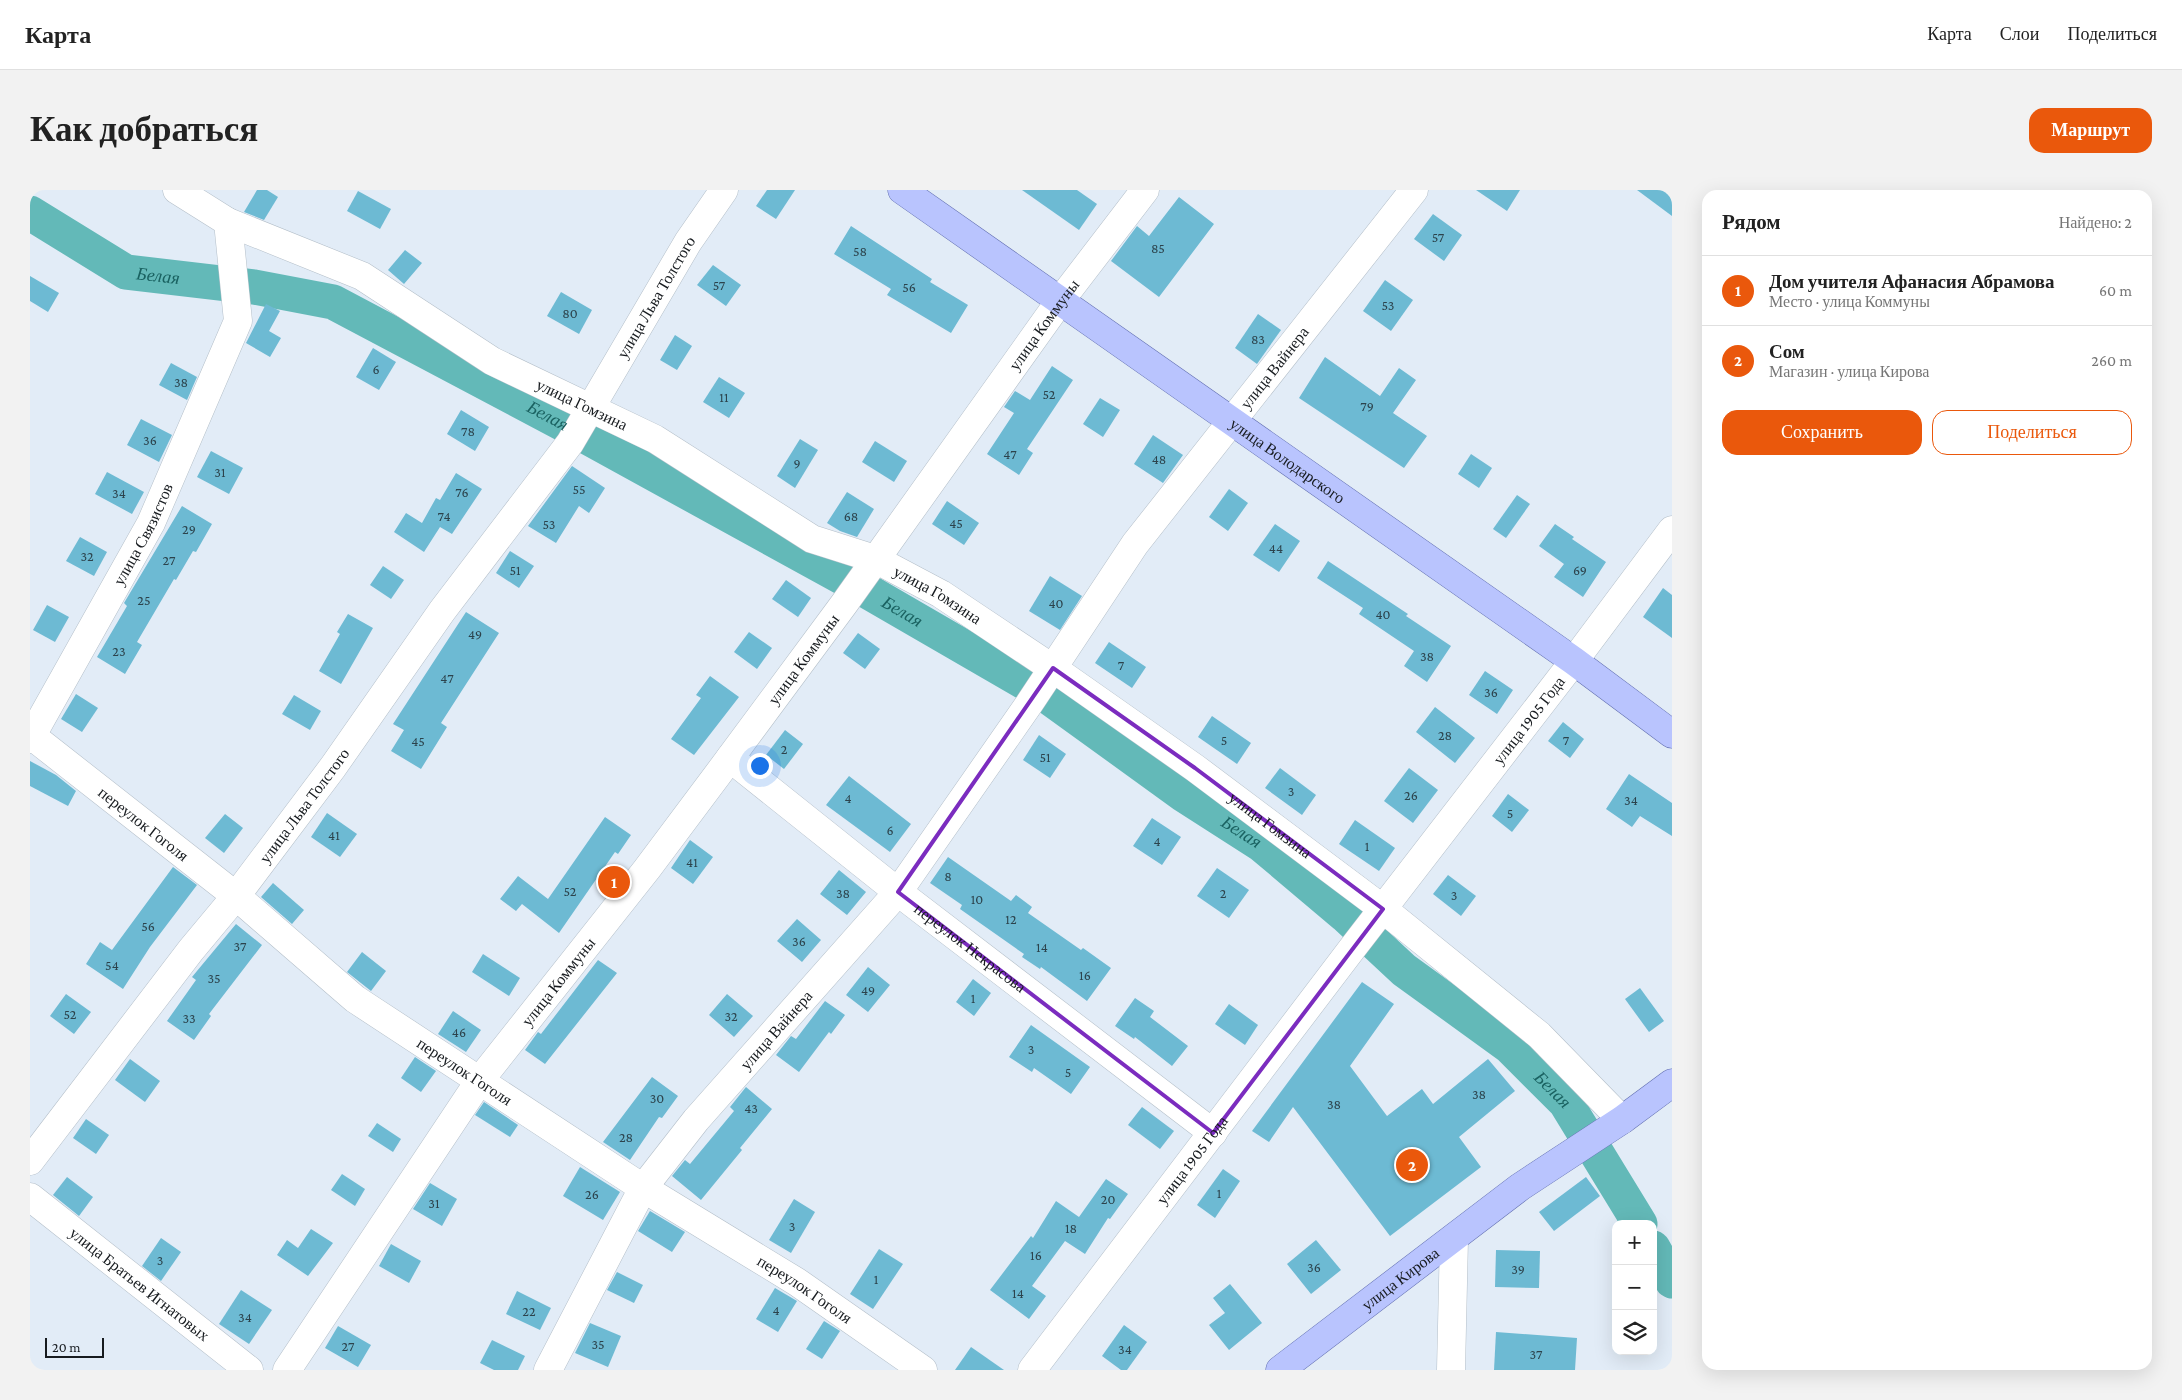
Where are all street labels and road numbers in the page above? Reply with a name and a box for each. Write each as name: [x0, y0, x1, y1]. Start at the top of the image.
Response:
street label: улица Льва Толстого: [614, 233, 699, 362]
street label: улица Коммуны: [1006, 276, 1083, 374]
street label: улица Вайнера: [1237, 323, 1312, 413]
street label: улица Гомзина: [533, 376, 630, 434]
street label: улица Володарского: [1226, 415, 1348, 507]
street label: улица Связистов: [110, 480, 176, 589]
street label: улица Гомзина: [890, 563, 984, 627]
street label: улица Коммуны: [765, 611, 843, 708]
street label: улица 1905 Года: [1490, 673, 1568, 768]
street label: улица Льва Толстого: [256, 745, 353, 867]
street label: переулок Гоголя: [95, 784, 192, 865]
street label: улица Гомзина: [1225, 789, 1315, 861]
street label: переулок Некрасова: [911, 900, 1029, 996]
street label: улица Коммуны: [518, 934, 599, 1030]
street label: улица Вайнера: [737, 987, 816, 1074]
street label: переулок Гоголя: [414, 1034, 516, 1109]
street label: улица 1905 Года: [1152, 1113, 1232, 1209]
street label: улица Братьев Игнатовых: [66, 1224, 213, 1344]
street label: улица Кирова: [1359, 1244, 1442, 1314]
street label: переулок Гоголя: [754, 1252, 856, 1327]

